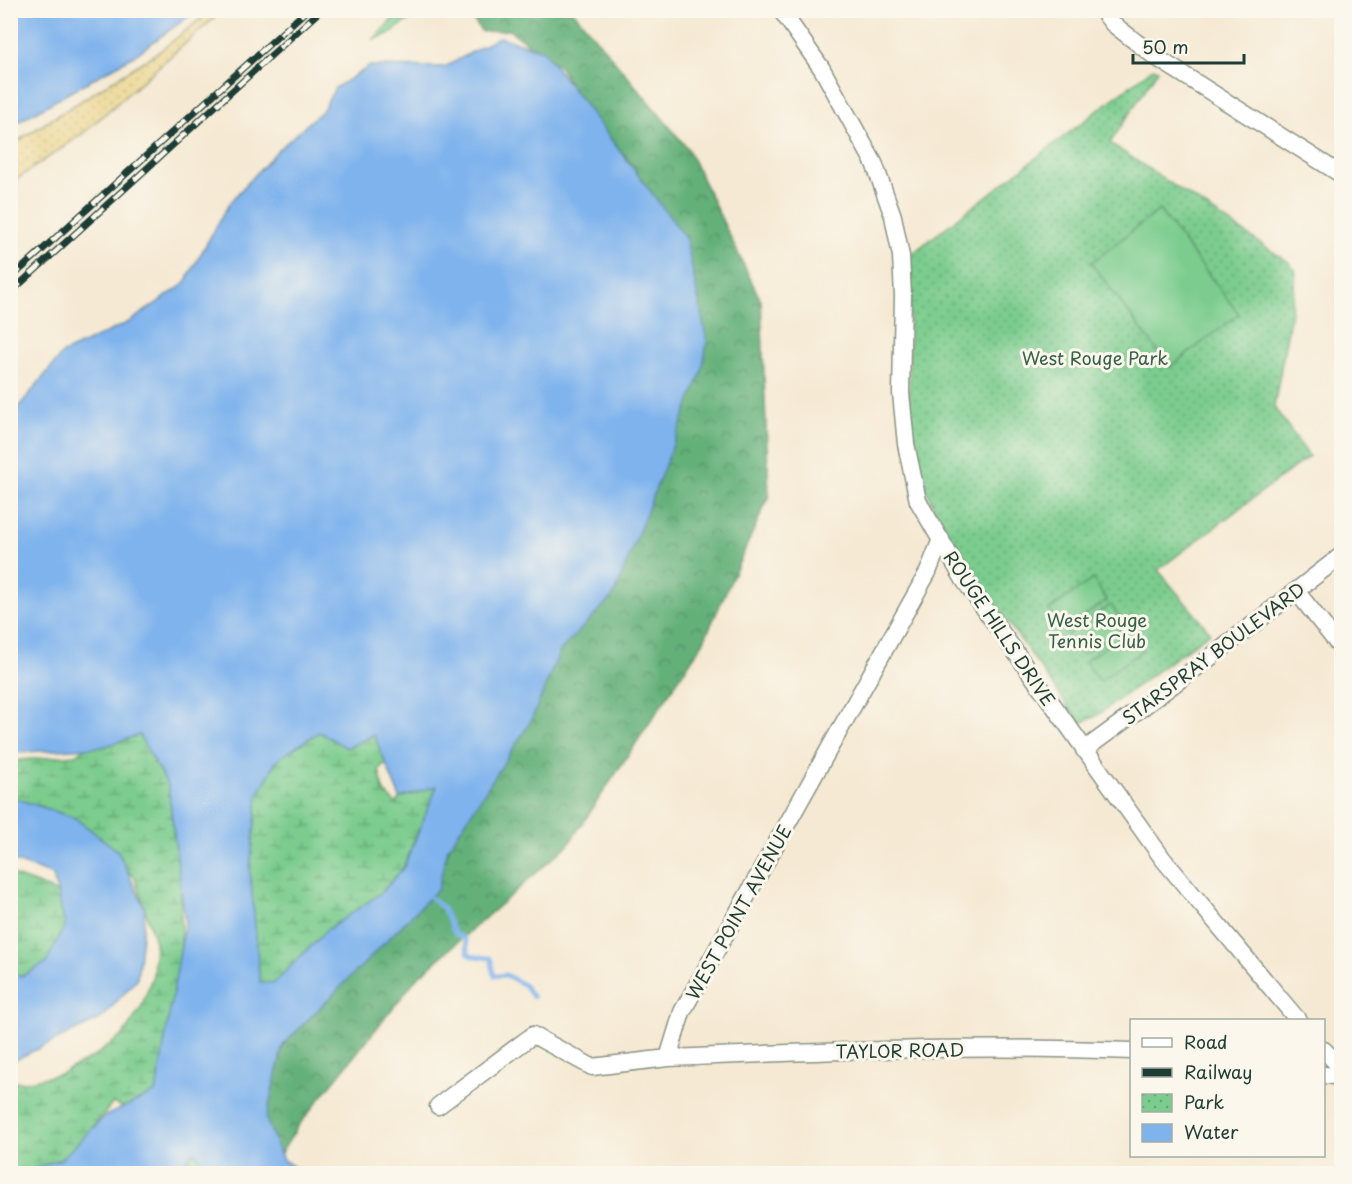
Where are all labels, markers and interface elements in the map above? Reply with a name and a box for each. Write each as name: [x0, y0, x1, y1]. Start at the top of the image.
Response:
scale bar: [1133, 27, 1244, 65]
text: 50 m: [1142, 33, 1189, 60]
park label: West Rouge Park: [1022, 344, 1168, 371]
street label: ROUGE HILLS DRIVE: [938, 545, 1062, 711]
street label: STARSPRAY BOULEVARD: [1116, 575, 1310, 731]
park label: West Rouge Tennis Club: [1047, 606, 1147, 654]
street label: WEST POINT AVENUE: [679, 820, 797, 1004]
legend: [1130, 1019, 1325, 1157]
text: Road: [1184, 1028, 1228, 1055]
street label: TAYLOR ROAD: [835, 1035, 965, 1065]
text: Railway: [1184, 1058, 1252, 1085]
text: Park: [1184, 1088, 1224, 1115]
text: Water: [1184, 1118, 1239, 1145]

